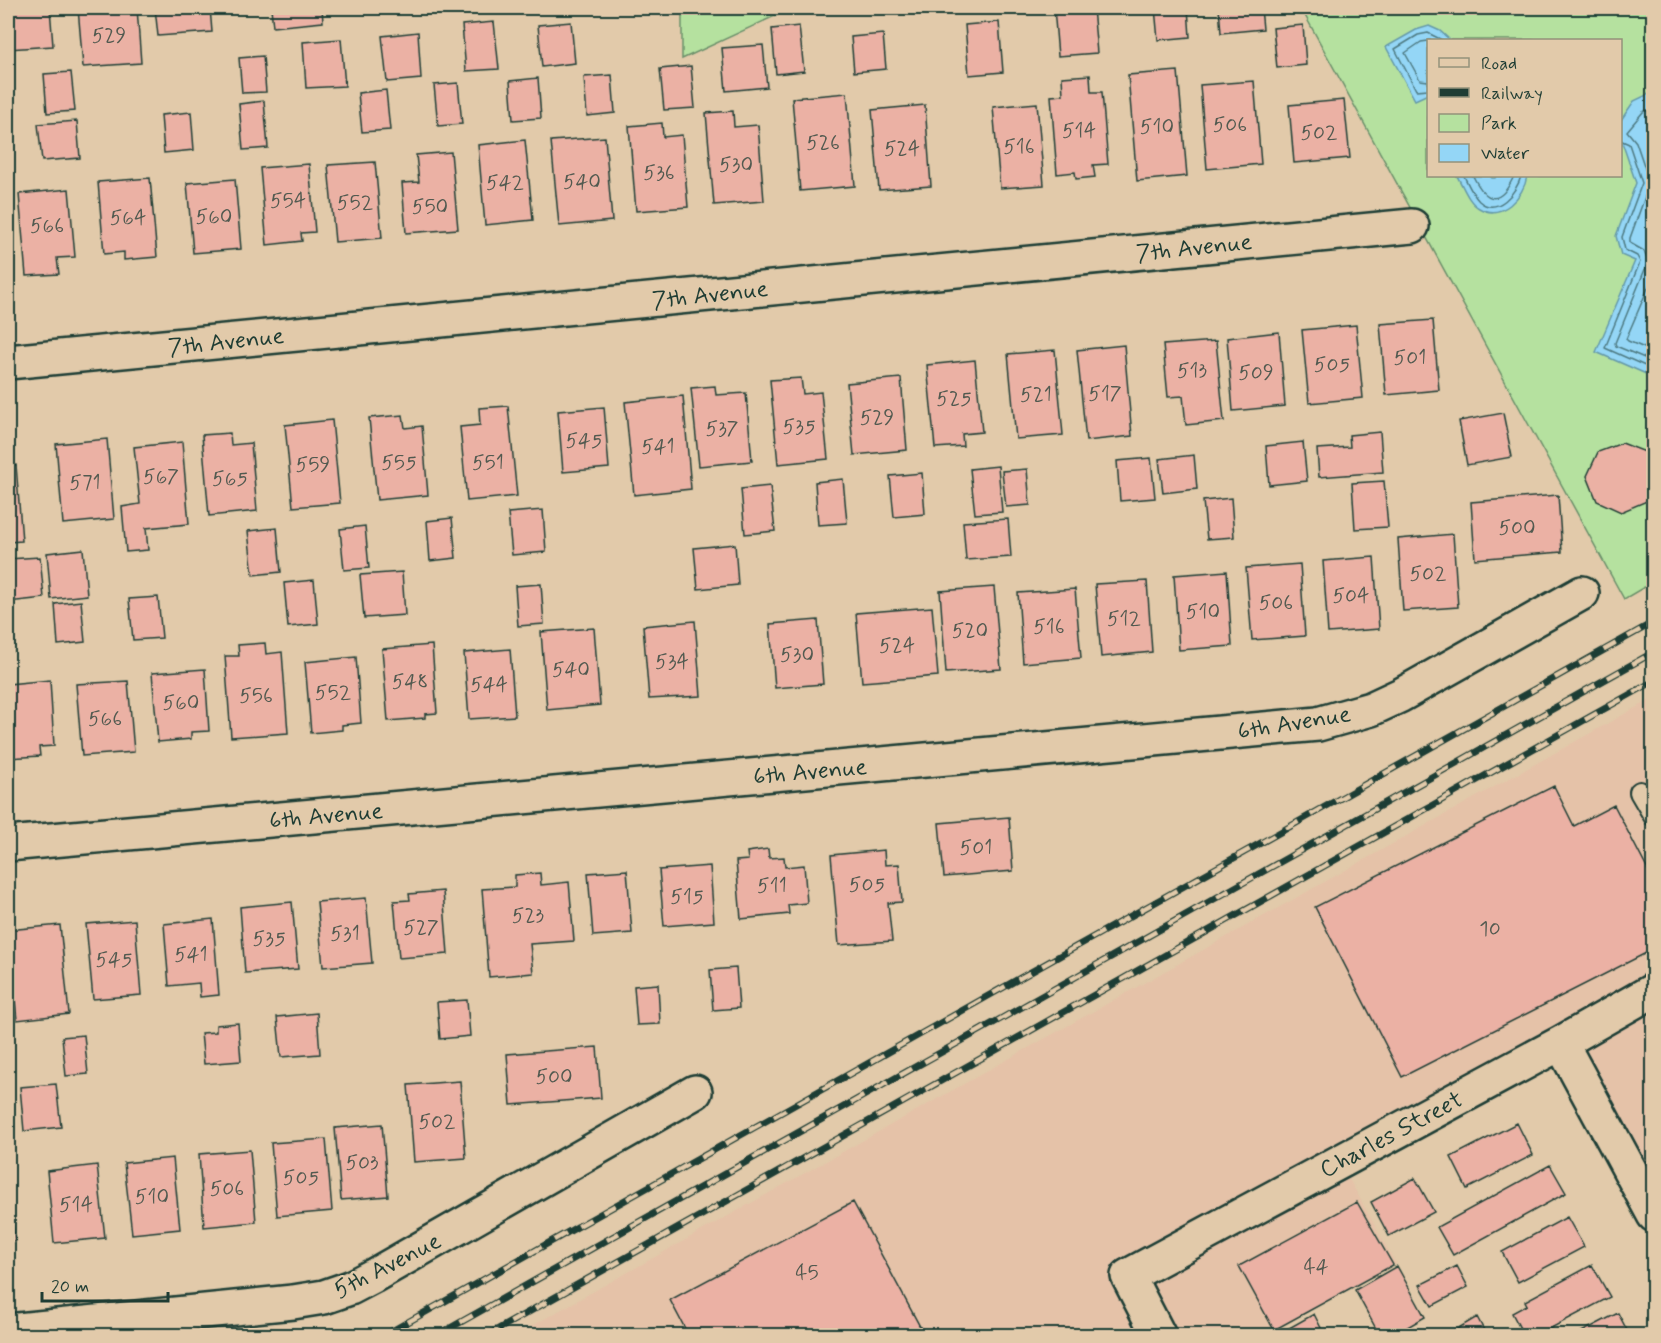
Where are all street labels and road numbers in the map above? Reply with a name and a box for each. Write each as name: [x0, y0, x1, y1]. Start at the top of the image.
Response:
street label: 7th Avenue: [1135, 227, 1254, 270]
street label: 7th Avenue: [651, 274, 770, 317]
street label: 7th Avenue: [167, 321, 286, 364]
street label: 6th Avenue: [1235, 699, 1353, 748]
street label: 6th Avenue: [752, 752, 869, 793]
street label: 6th Avenue: [268, 796, 385, 837]
street label: Charles Street: [1315, 1085, 1469, 1186]
street label: 5th Avenue: [329, 1226, 447, 1307]

